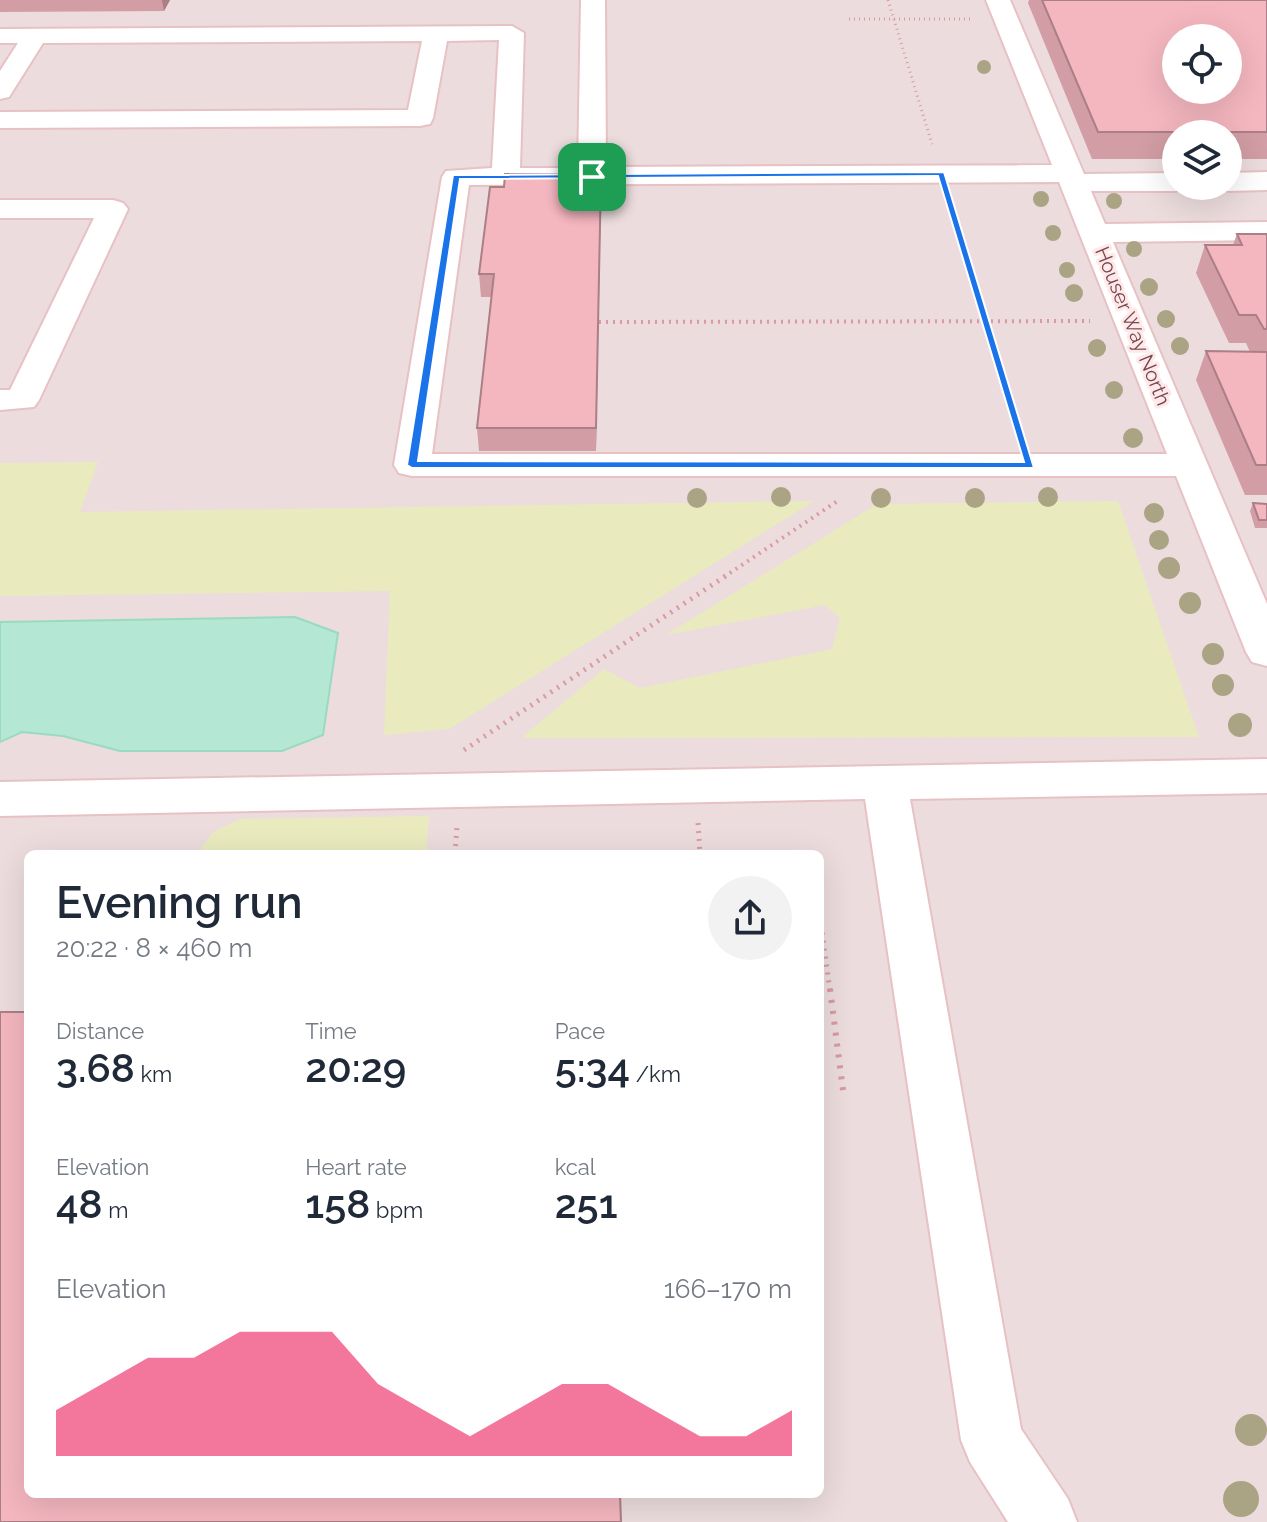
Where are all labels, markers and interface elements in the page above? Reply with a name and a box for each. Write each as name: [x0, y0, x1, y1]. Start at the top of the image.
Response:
map controls: [1162, 24, 1242, 200]
button: locate: [1162, 24, 1242, 104]
button: layers: [1162, 120, 1242, 200]
pin: [558, 143, 626, 211]
icon: arrive: [570, 155, 614, 199]
street label: Houser Way North: [1090, 243, 1176, 409]
button: share: [708, 876, 792, 960]
text: Evening run: [56, 877, 303, 928]
text: 20:22 · 8 × 460 m: [56, 933, 252, 963]
text: Distance: [56, 1018, 144, 1044]
text: Time: [305, 1018, 357, 1044]
text: Pace: [555, 1018, 605, 1044]
text: 3.68: [56, 1044, 135, 1091]
text: 20:29: [305, 1044, 406, 1091]
text: 5:34: [555, 1044, 630, 1091]
text: km: [135, 1061, 172, 1087]
text: /km: [630, 1061, 681, 1087]
text: Elevation: [56, 1154, 149, 1180]
text: Heart rate: [305, 1154, 407, 1180]
text: kcal: [555, 1154, 596, 1180]
text: 48: [56, 1180, 103, 1227]
text: 158: [305, 1180, 370, 1227]
text: 251: [555, 1180, 618, 1227]
text: m: [103, 1197, 128, 1223]
text: bpm: [370, 1197, 423, 1223]
text: Elevation: [56, 1274, 166, 1304]
text: 166–170 m: [664, 1274, 792, 1304]

